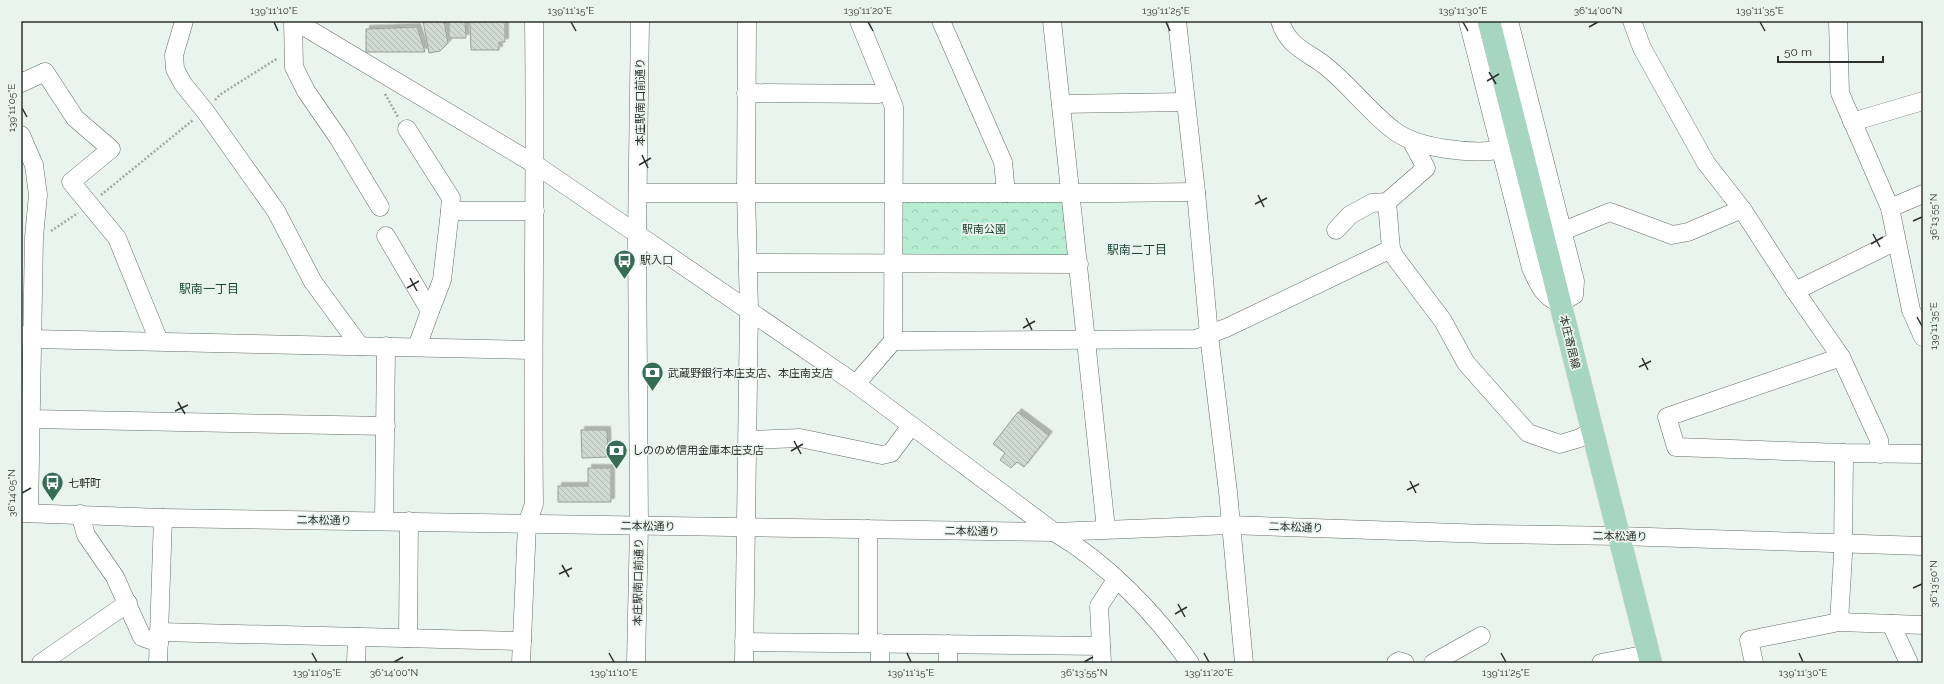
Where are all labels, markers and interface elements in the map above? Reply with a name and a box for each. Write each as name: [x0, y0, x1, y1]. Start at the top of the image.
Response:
text: 139°11'10"E: [250, 5, 298, 16]
text: 139°11'15"E: [548, 5, 594, 16]
text: 139°11'20"E: [844, 5, 892, 16]
text: 139°11'25"E: [1142, 5, 1190, 16]
text: 139°11'30"E: [1439, 5, 1487, 16]
text: 36°14'00"N: [1574, 5, 1622, 16]
text: 139°11'35"E: [1736, 5, 1784, 16]
scale bar: [1778, 38, 1883, 64]
text: 50 m: [1784, 45, 1812, 59]
street label: 本庄駅南口前通り: [634, 58, 647, 146]
text: 139°11'05"E: [6, 84, 17, 132]
text: 36°13'55"N: [1928, 194, 1939, 240]
park label: 駅南公園: [962, 223, 1006, 236]
district label: 駅南二丁目: [1107, 243, 1167, 257]
bus stop icon: 駅入口: [611, 247, 637, 280]
place label: 駅入口: [640, 254, 673, 267]
district label: 駅南一丁目: [179, 282, 239, 296]
text: 139°11'35"E: [1928, 302, 1939, 350]
street label: 本庄寄居線: [1557, 314, 1582, 370]
bank icon: 武蔵野銀行本庄支店、本庄南支店: [639, 360, 665, 393]
place label: 武蔵野銀行本庄支店、本庄南支店: [668, 367, 833, 380]
bank icon: しののめ信用金庫本庄支店: [604, 437, 630, 470]
place label: しののめ信用金庫本庄支店: [632, 444, 764, 457]
text: 36°14'05"N: [6, 469, 17, 517]
bus stop icon: 七軒町: [40, 470, 66, 503]
place label: 七軒町: [68, 477, 101, 490]
street label: 二本松通り: [296, 514, 352, 527]
street label: 二本松通り: [620, 520, 676, 533]
street label: 二本松通り: [1268, 520, 1324, 535]
street label: 二本松通り: [944, 525, 1000, 538]
street label: 二本松通り: [1592, 530, 1648, 543]
street label: 本庄駅南口前通り: [631, 538, 646, 626]
text: 36°13'50"N: [1928, 560, 1939, 608]
text: 139°11'05"E: [293, 667, 341, 678]
text: 36°14'00"N: [370, 667, 418, 678]
text: 139°11'10"E: [590, 667, 638, 678]
text: 139°11'15"E: [888, 667, 934, 678]
text: 36°13'55"N: [1061, 667, 1107, 678]
text: 139°11'20"E: [1185, 667, 1233, 678]
text: 139°11'25"E: [1482, 667, 1530, 678]
text: 139°11'30"E: [1779, 667, 1827, 678]

